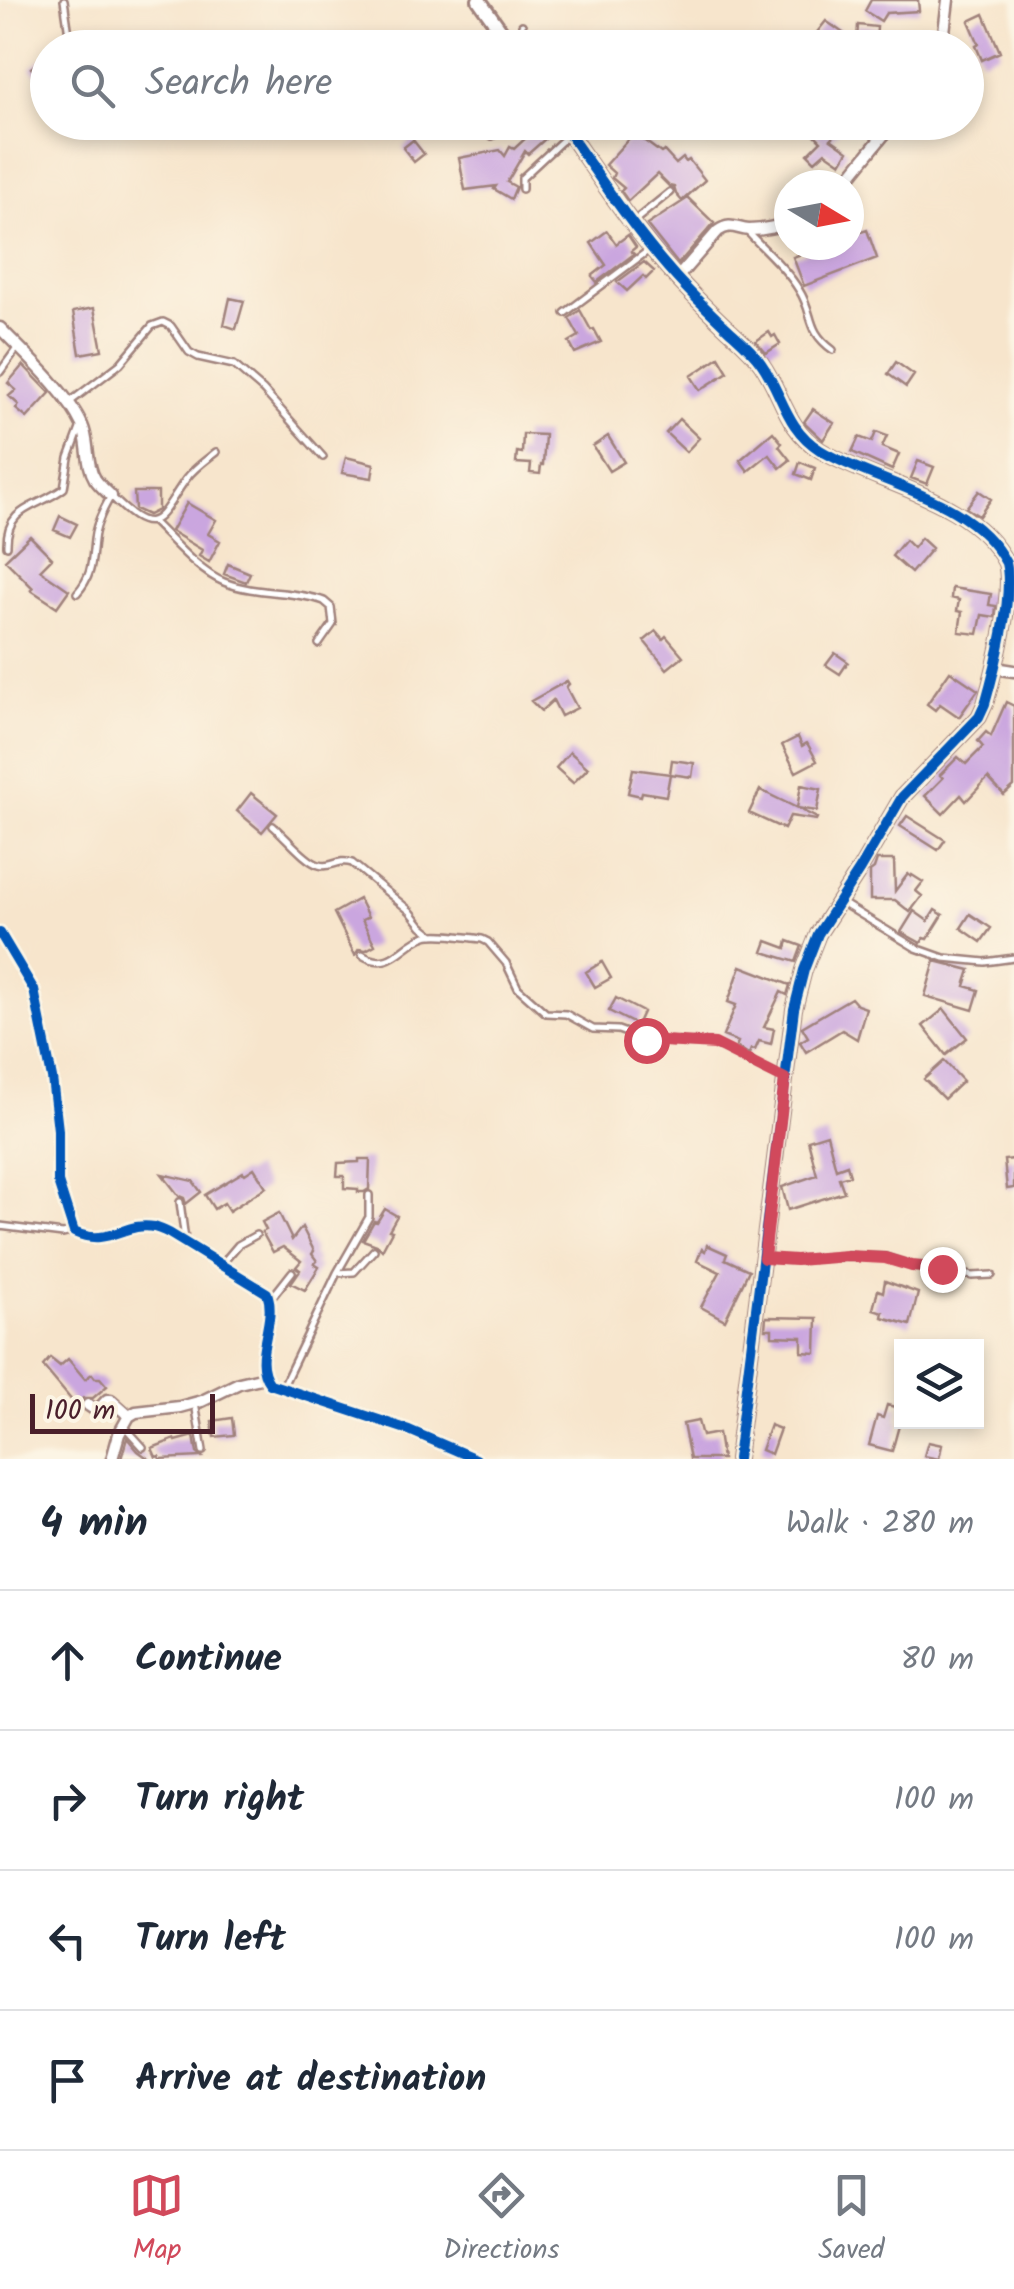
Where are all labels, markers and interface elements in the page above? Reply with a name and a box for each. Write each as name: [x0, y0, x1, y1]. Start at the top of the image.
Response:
search box: [30, 30, 984, 140]
text: Search here: [145, 55, 332, 115]
icon: search: [65, 58, 120, 113]
north arrow: [774, 170, 864, 260]
route start: [624, 1018, 670, 1064]
route end: [920, 1247, 966, 1293]
map controls: [894, 1339, 984, 1429]
button: layers: [894, 1339, 984, 1429]
scale bar: [30, 1389, 215, 1434]
text: 100 m: [45, 1389, 115, 1434]
text: 4 min: [40, 1491, 148, 1558]
text: Walk · 280 m: [786, 1499, 974, 1550]
text: Continue: [135, 1630, 282, 1690]
icon: ahead: [40, 1633, 95, 1688]
text: 80 m: [900, 1635, 974, 1686]
text: Turn right: [135, 1770, 304, 1830]
icon: right: [40, 1773, 95, 1828]
text: 100 m: [894, 1775, 974, 1826]
text: Turn left: [135, 1910, 286, 1970]
icon: left: [40, 1913, 95, 1968]
text: 100 m: [894, 1915, 974, 1966]
text: Arrive at destination: [135, 2050, 486, 2110]
icon: arrive: [40, 2053, 95, 2108]
tab: Map: [129, 2168, 184, 2273]
tab: Directions: [443, 2168, 559, 2273]
tab: Saved: [818, 2168, 885, 2273]

